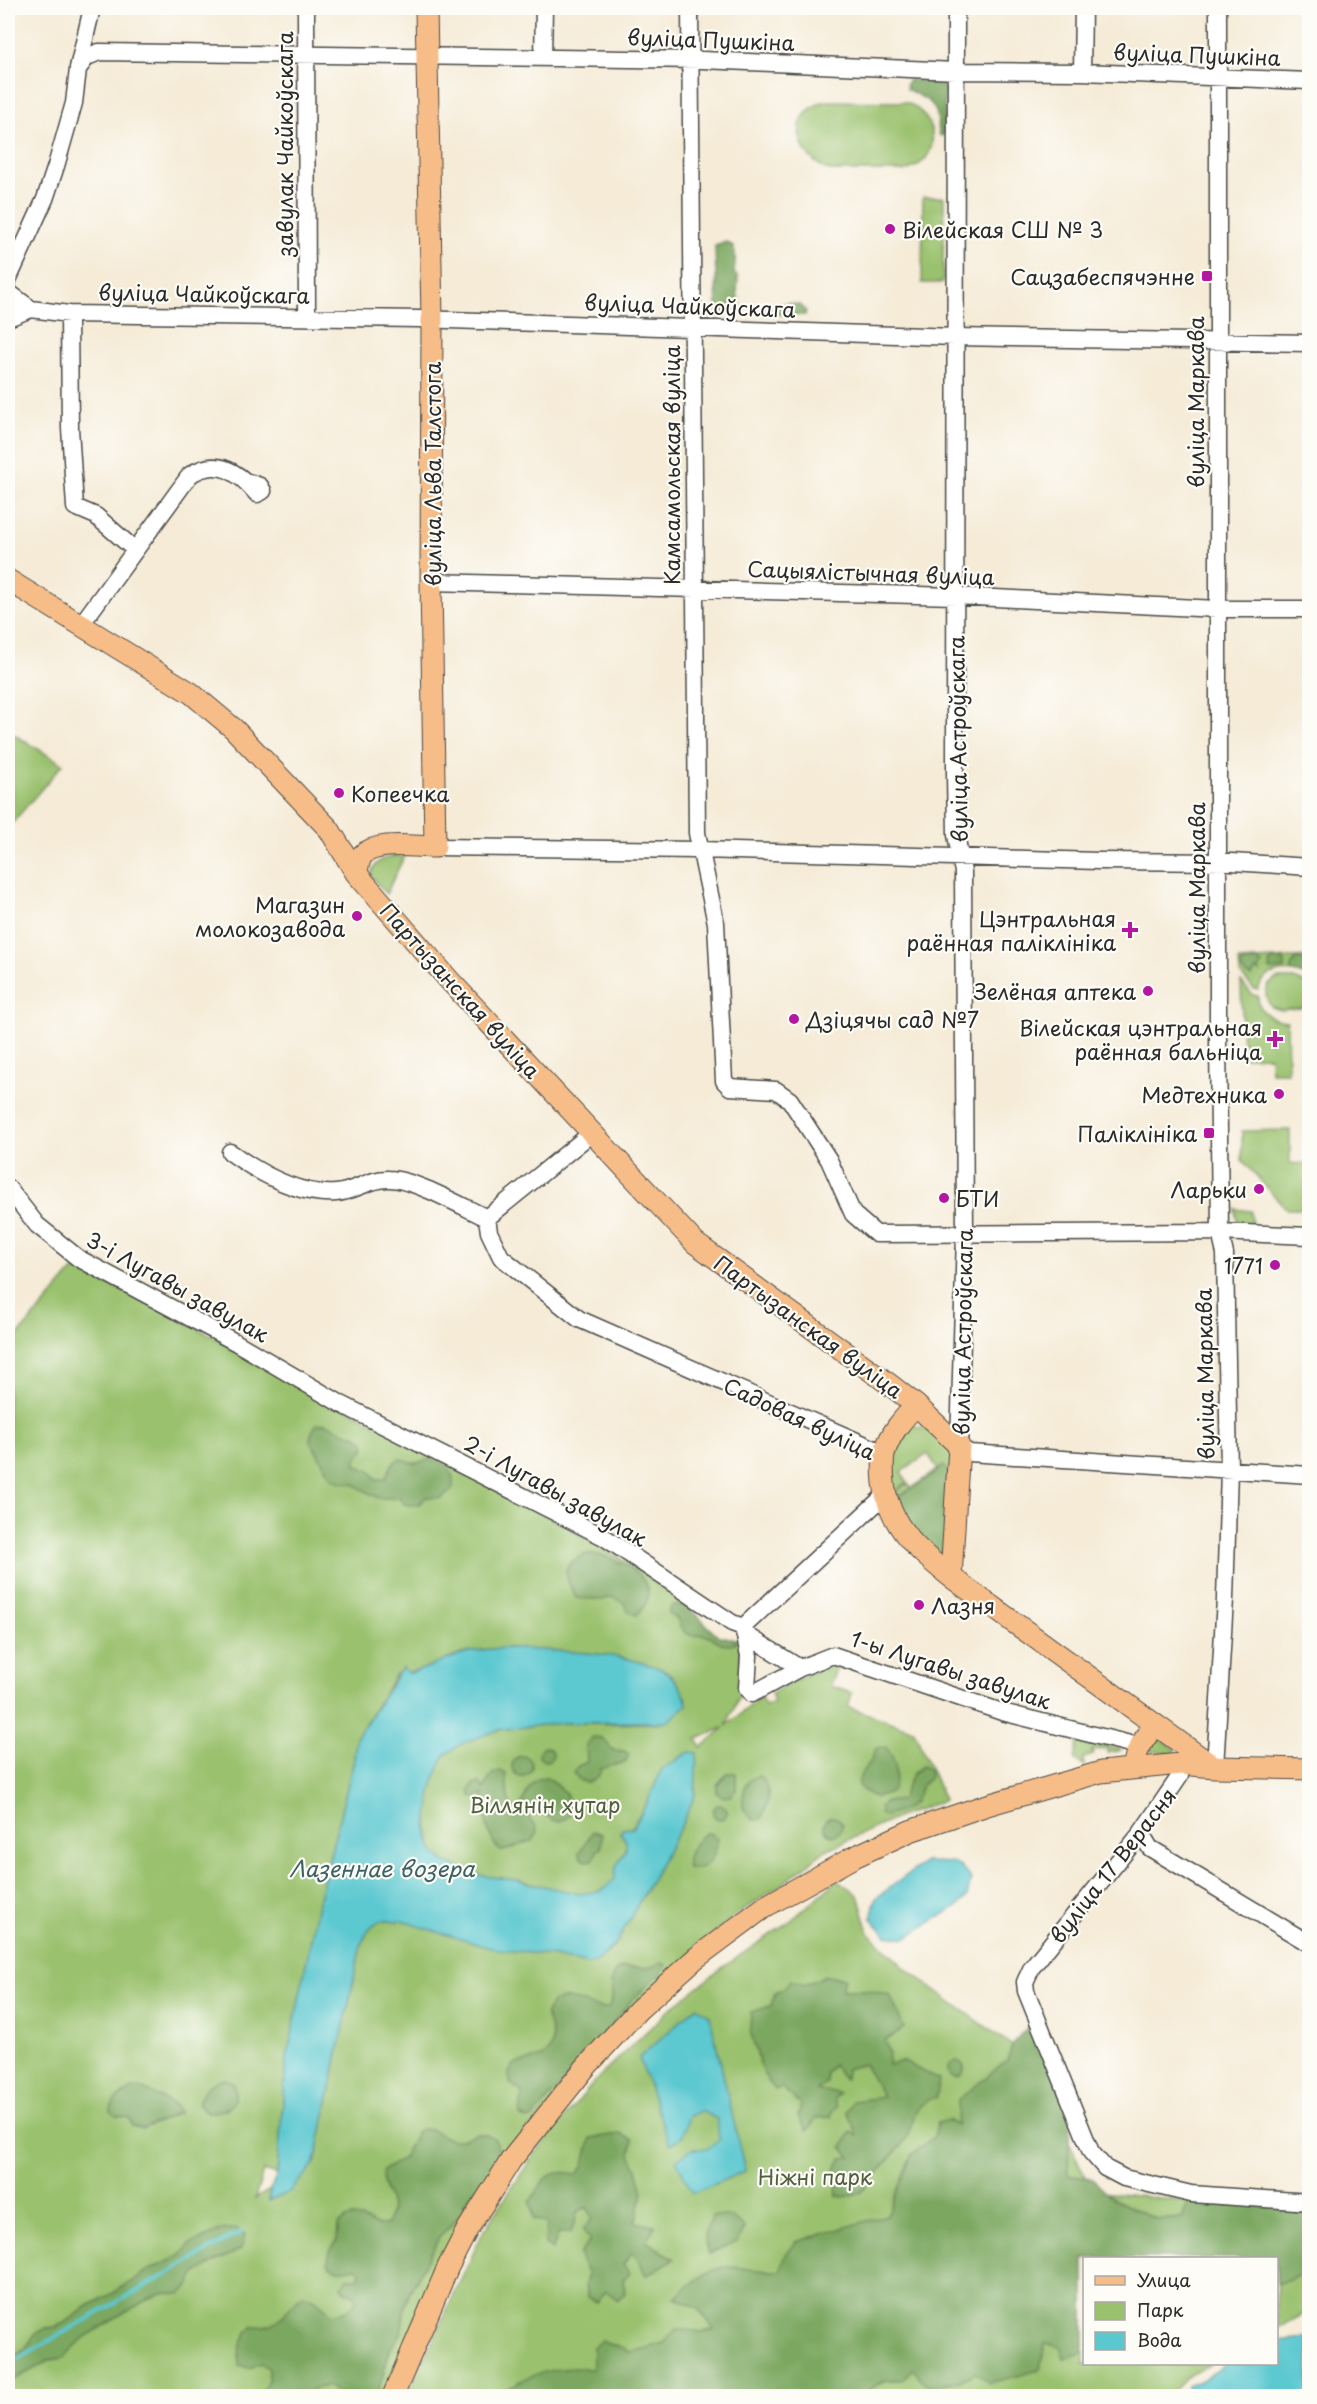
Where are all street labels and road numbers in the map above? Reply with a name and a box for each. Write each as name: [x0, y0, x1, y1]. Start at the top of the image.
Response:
street label: вуліца Пушкіна: [627, 20, 795, 58]
street label: завулак Чайкоўскага: [268, 31, 300, 258]
street label: вуліца Пушкіна: [1113, 35, 1281, 73]
street label: вуліца Чайкоўскага: [98, 275, 311, 311]
street label: вуліца Чайкоўскага: [584, 285, 797, 325]
street label: вуліца Маркава: [1179, 315, 1211, 488]
street label: Камсамольская вуліца: [655, 345, 687, 585]
street label: вуліца Льва Талстога: [416, 362, 448, 586]
street label: Сацыялістычная вуліца: [747, 552, 995, 592]
street label: вуліца Астроўскага: [939, 635, 975, 843]
street label: вуліца Маркава: [1180, 801, 1212, 974]
street label: Партызанская вуліца: [373, 895, 549, 1085]
street label: 3-і Лугавы завулак: [81, 1223, 275, 1350]
street label: вуліца Астроўскага: [944, 1228, 980, 1436]
street label: Партызанская вуліца: [708, 1246, 910, 1406]
street label: вуліца Маркава: [1186, 1287, 1221, 1460]
street label: Садовая вуліца: [719, 1369, 881, 1467]
street label: 2-і Лугавы завулак: [459, 1426, 654, 1554]
street label: 1-ы Лугавы завулак: [847, 1622, 1056, 1717]
street label: вуліца 17 Верасня: [1041, 1780, 1183, 1950]

